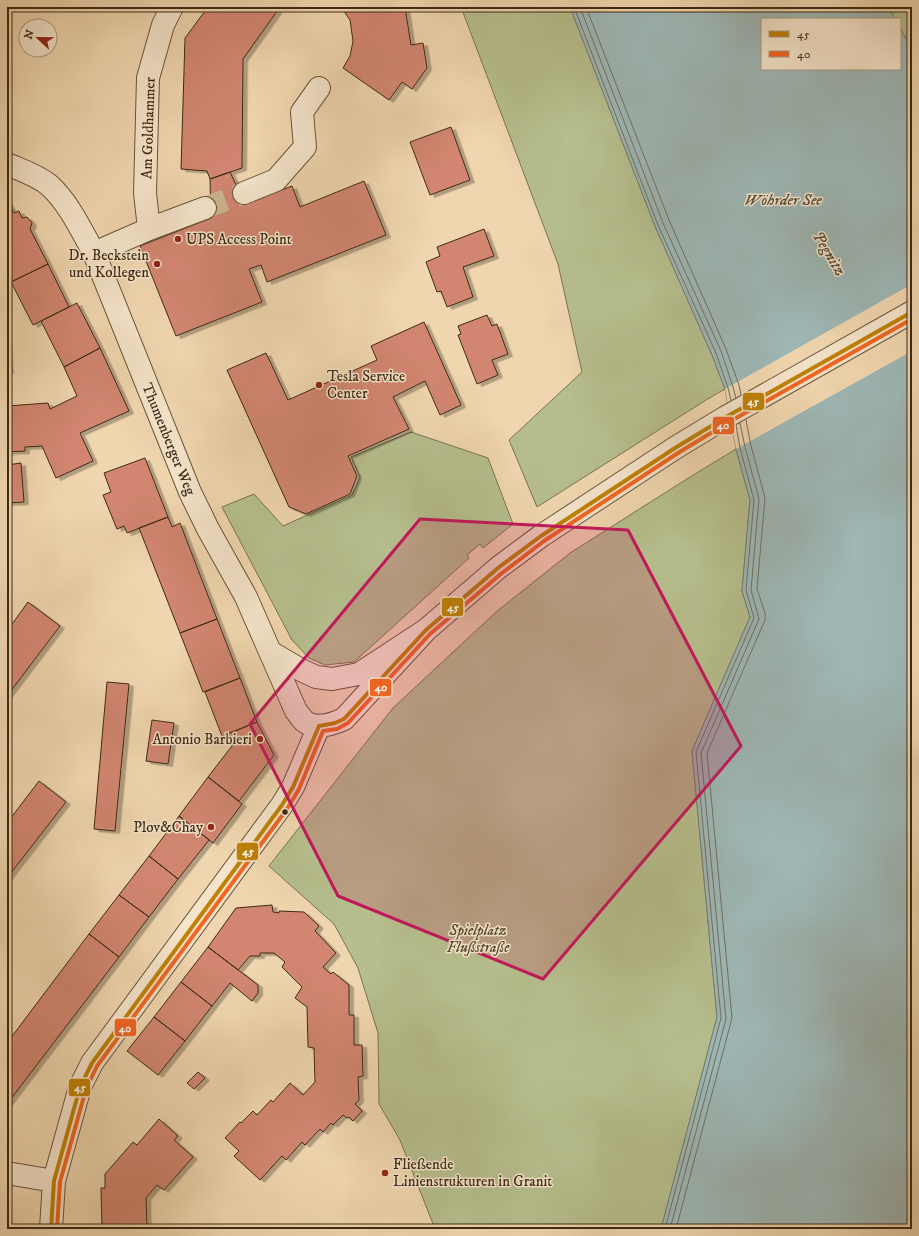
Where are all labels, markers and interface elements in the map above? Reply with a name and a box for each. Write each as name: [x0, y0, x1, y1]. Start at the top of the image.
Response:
north arrow: [18, 18, 58, 58]
legend: [761, 18, 901, 70]
text: 45: [797, 27, 810, 42]
text: N: [21, 28, 38, 41]
text: 40: [797, 47, 810, 62]
street label: Am Goldhammer: [137, 76, 160, 179]
water label: Wöhrder See: [744, 190, 822, 210]
water label: Pegnitz: [808, 227, 850, 280]
place label: UPS Access Point: [186, 230, 292, 249]
marker: UPS Access Point: [173, 234, 183, 244]
place label: Dr. Beckstein und Kollegen: [68, 246, 149, 282]
marker: Dr. Beckstein und Kollegen: [152, 259, 162, 269]
place label: Tesla Service Center: [327, 367, 405, 403]
street label: Thumenberger Weg: [137, 380, 200, 499]
marker: Tesla Service Center: [314, 380, 324, 390]
line badge: 45: [742, 392, 765, 411]
text: 45: [746, 395, 759, 409]
line badge: 40: [712, 416, 735, 435]
text: 40: [716, 419, 729, 433]
line badge: 45: [441, 597, 464, 617]
text: 45: [446, 601, 459, 615]
line badge: 40: [369, 678, 392, 697]
text: 40: [374, 681, 387, 695]
place label: Antonio Barbieri: [152, 730, 252, 749]
marker: Antonio Barbieri: [255, 734, 265, 744]
unlabelled marker: [280, 807, 290, 817]
place label: Plov&Chay: [133, 818, 204, 837]
marker: Plov&Chay: [206, 822, 216, 832]
line badge: 45: [236, 842, 259, 861]
text: 45: [241, 845, 254, 859]
park label: Spielplatz Flußstraße: [447, 921, 510, 957]
line badge: 40: [114, 1018, 137, 1037]
text: 40: [118, 1022, 131, 1036]
line badge: 45: [68, 1078, 91, 1097]
text: 45: [73, 1081, 86, 1095]
place label: Fließende Linienstrukturen in Granit: [393, 1155, 552, 1191]
marker: Fließende Linienstrukturen in Granit: [380, 1168, 390, 1178]

